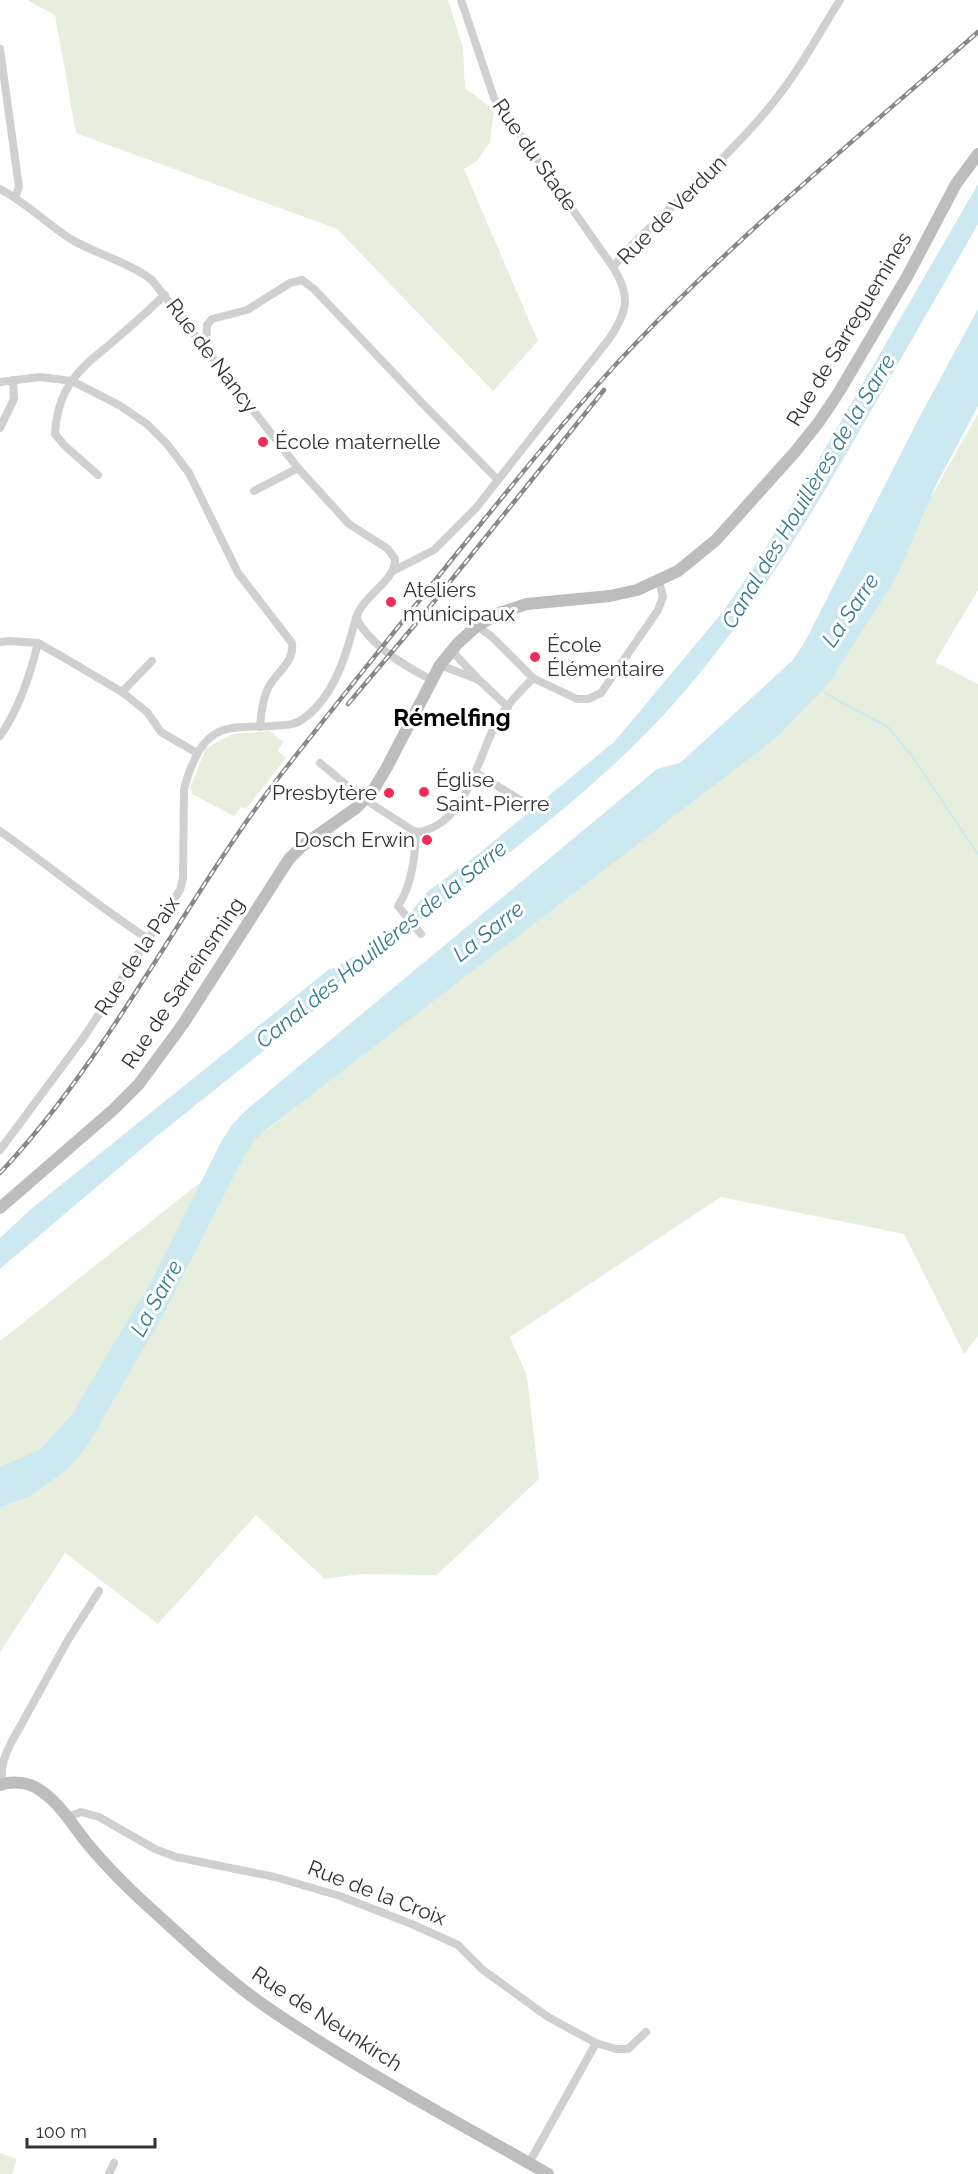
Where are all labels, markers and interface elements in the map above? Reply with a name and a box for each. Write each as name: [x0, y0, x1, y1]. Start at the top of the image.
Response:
street label: Rue du Stade: [488, 94, 583, 216]
street label: Rue de Verdun: [612, 150, 731, 269]
street label: Rue de Sarreguemines: [781, 227, 916, 430]
street label: Rue de Nancy: [161, 293, 264, 418]
water label: Canal des Houillères de la Sarre: [716, 349, 900, 633]
place label: École maternelle: [275, 429, 440, 454]
marker: École maternelle: [256, 435, 270, 449]
water label: La Sarre: [816, 568, 884, 652]
place label: Ateliers municipaux: [403, 577, 516, 626]
marker: Ateliers municipaux: [384, 595, 398, 609]
place label: École Élémentaire: [547, 632, 664, 681]
marker: École Élémentaire: [528, 650, 542, 664]
district label: Rémelfing: [393, 703, 511, 732]
place label: Église Saint-Pierre: [436, 767, 549, 816]
place label: Presbytère: [272, 780, 377, 805]
marker: Église Saint-Pierre: [417, 785, 431, 799]
marker: Presbytère: [382, 786, 396, 800]
place label: Dosch Erwin: [294, 827, 415, 852]
marker: Dosch Erwin: [420, 833, 434, 847]
water label: Canal des Houillères de la Sarre: [250, 835, 512, 1053]
street label: Rue de la Paix: [89, 891, 184, 1020]
street label: Rue de Sarreinsming: [116, 892, 249, 1073]
water label: La Sarre: [447, 895, 529, 967]
water label: La Sarre: [125, 1255, 188, 1341]
street label: Rue de la Croix: [305, 1855, 450, 1931]
street label: Rue de Neunkirch: [247, 1961, 407, 2076]
scale bar: [27, 2111, 154, 2149]
text: 100 m: [36, 2121, 87, 2142]

